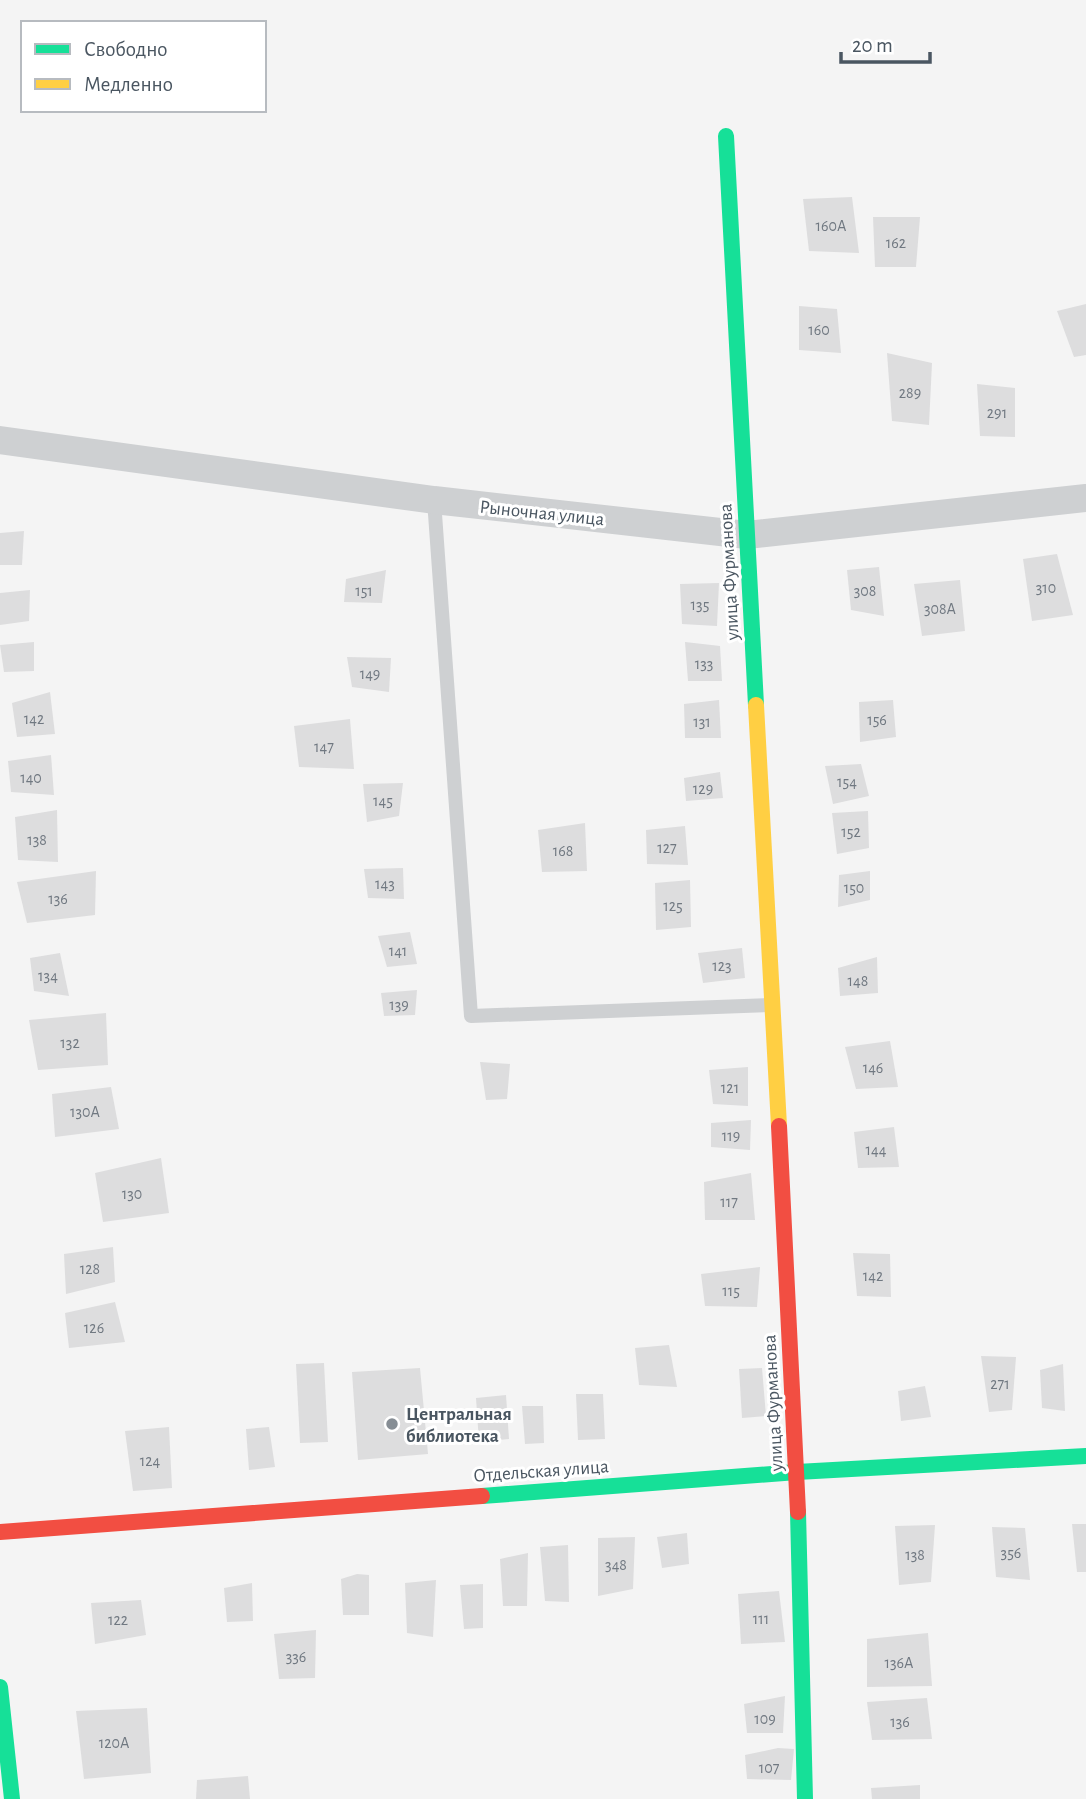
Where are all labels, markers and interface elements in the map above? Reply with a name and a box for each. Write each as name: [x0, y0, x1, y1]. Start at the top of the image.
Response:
legend: [21, 21, 266, 112]
scale bar: [841, 21, 930, 65]
text: 20 m: [852, 35, 893, 56]
text: Свободно: [84, 39, 168, 60]
text: Медленно: [84, 74, 173, 95]
house number: 160А: [816, 218, 847, 234]
house number: 162: [886, 235, 906, 251]
house number: 160: [808, 322, 830, 338]
house number: 289: [899, 385, 921, 401]
house number: 291: [987, 405, 1007, 421]
street label: Рыночная улица: [479, 497, 605, 530]
street label: улица Фурманова: [716, 503, 743, 642]
house number: 310: [1036, 580, 1056, 596]
house number: 151: [355, 583, 373, 599]
house number: 308: [854, 583, 876, 599]
house number: 135: [691, 597, 709, 613]
house number: 308А: [924, 601, 957, 617]
house number: 133: [695, 656, 713, 672]
house number: 149: [360, 666, 380, 682]
house number: 142: [24, 711, 44, 727]
house number: 156: [867, 712, 887, 728]
house number: 131: [693, 714, 711, 730]
house number: 147: [314, 739, 334, 755]
house number: 140: [20, 770, 42, 786]
house number: 154: [837, 774, 857, 790]
house number: 129: [693, 781, 713, 797]
house number: 145: [373, 793, 393, 809]
house number: 152: [841, 824, 861, 840]
house number: 138: [27, 832, 47, 848]
house number: 127: [657, 840, 677, 856]
house number: 168: [553, 843, 573, 859]
house number: 143: [375, 876, 395, 892]
house number: 150: [844, 880, 864, 896]
house number: 136: [48, 891, 68, 907]
house number: 125: [663, 898, 683, 914]
house number: 141: [389, 943, 407, 959]
house number: 123: [712, 958, 732, 974]
house number: 134: [38, 968, 58, 984]
house number: 148: [848, 973, 868, 989]
house number: 139: [389, 997, 409, 1013]
house number: 132: [60, 1035, 80, 1051]
house number: 146: [863, 1060, 883, 1076]
house number: 121: [721, 1080, 739, 1096]
house number: 130А: [70, 1104, 101, 1120]
house number: 119: [722, 1128, 740, 1144]
house number: 144: [866, 1142, 887, 1158]
house number: 130: [122, 1186, 142, 1202]
house number: 117: [720, 1194, 738, 1210]
house number: 128: [80, 1261, 100, 1277]
house number: 142: [863, 1268, 883, 1284]
house number: 115: [722, 1283, 740, 1299]
house number: 126: [84, 1320, 104, 1336]
street label: улица Фурманова: [760, 1334, 787, 1473]
house number: 271: [990, 1376, 1010, 1392]
place label: Центральная библиотека: [406, 1405, 512, 1446]
marker: Центральная библиотека: [384, 1416, 400, 1432]
house number: 124: [140, 1453, 161, 1469]
street label: Отдельская улица: [473, 1457, 610, 1486]
house number: 356: [1001, 1545, 1021, 1561]
house number: 138: [905, 1547, 925, 1563]
house number: 348: [605, 1557, 627, 1573]
house number: 111: [753, 1611, 769, 1627]
house number: 122: [108, 1612, 128, 1628]
house number: 336: [286, 1649, 306, 1665]
house number: 136А: [884, 1655, 914, 1671]
house number: 109: [754, 1711, 776, 1727]
house number: 136: [890, 1714, 910, 1730]
house number: 120А: [99, 1735, 130, 1751]
house number: 107: [759, 1760, 780, 1776]

